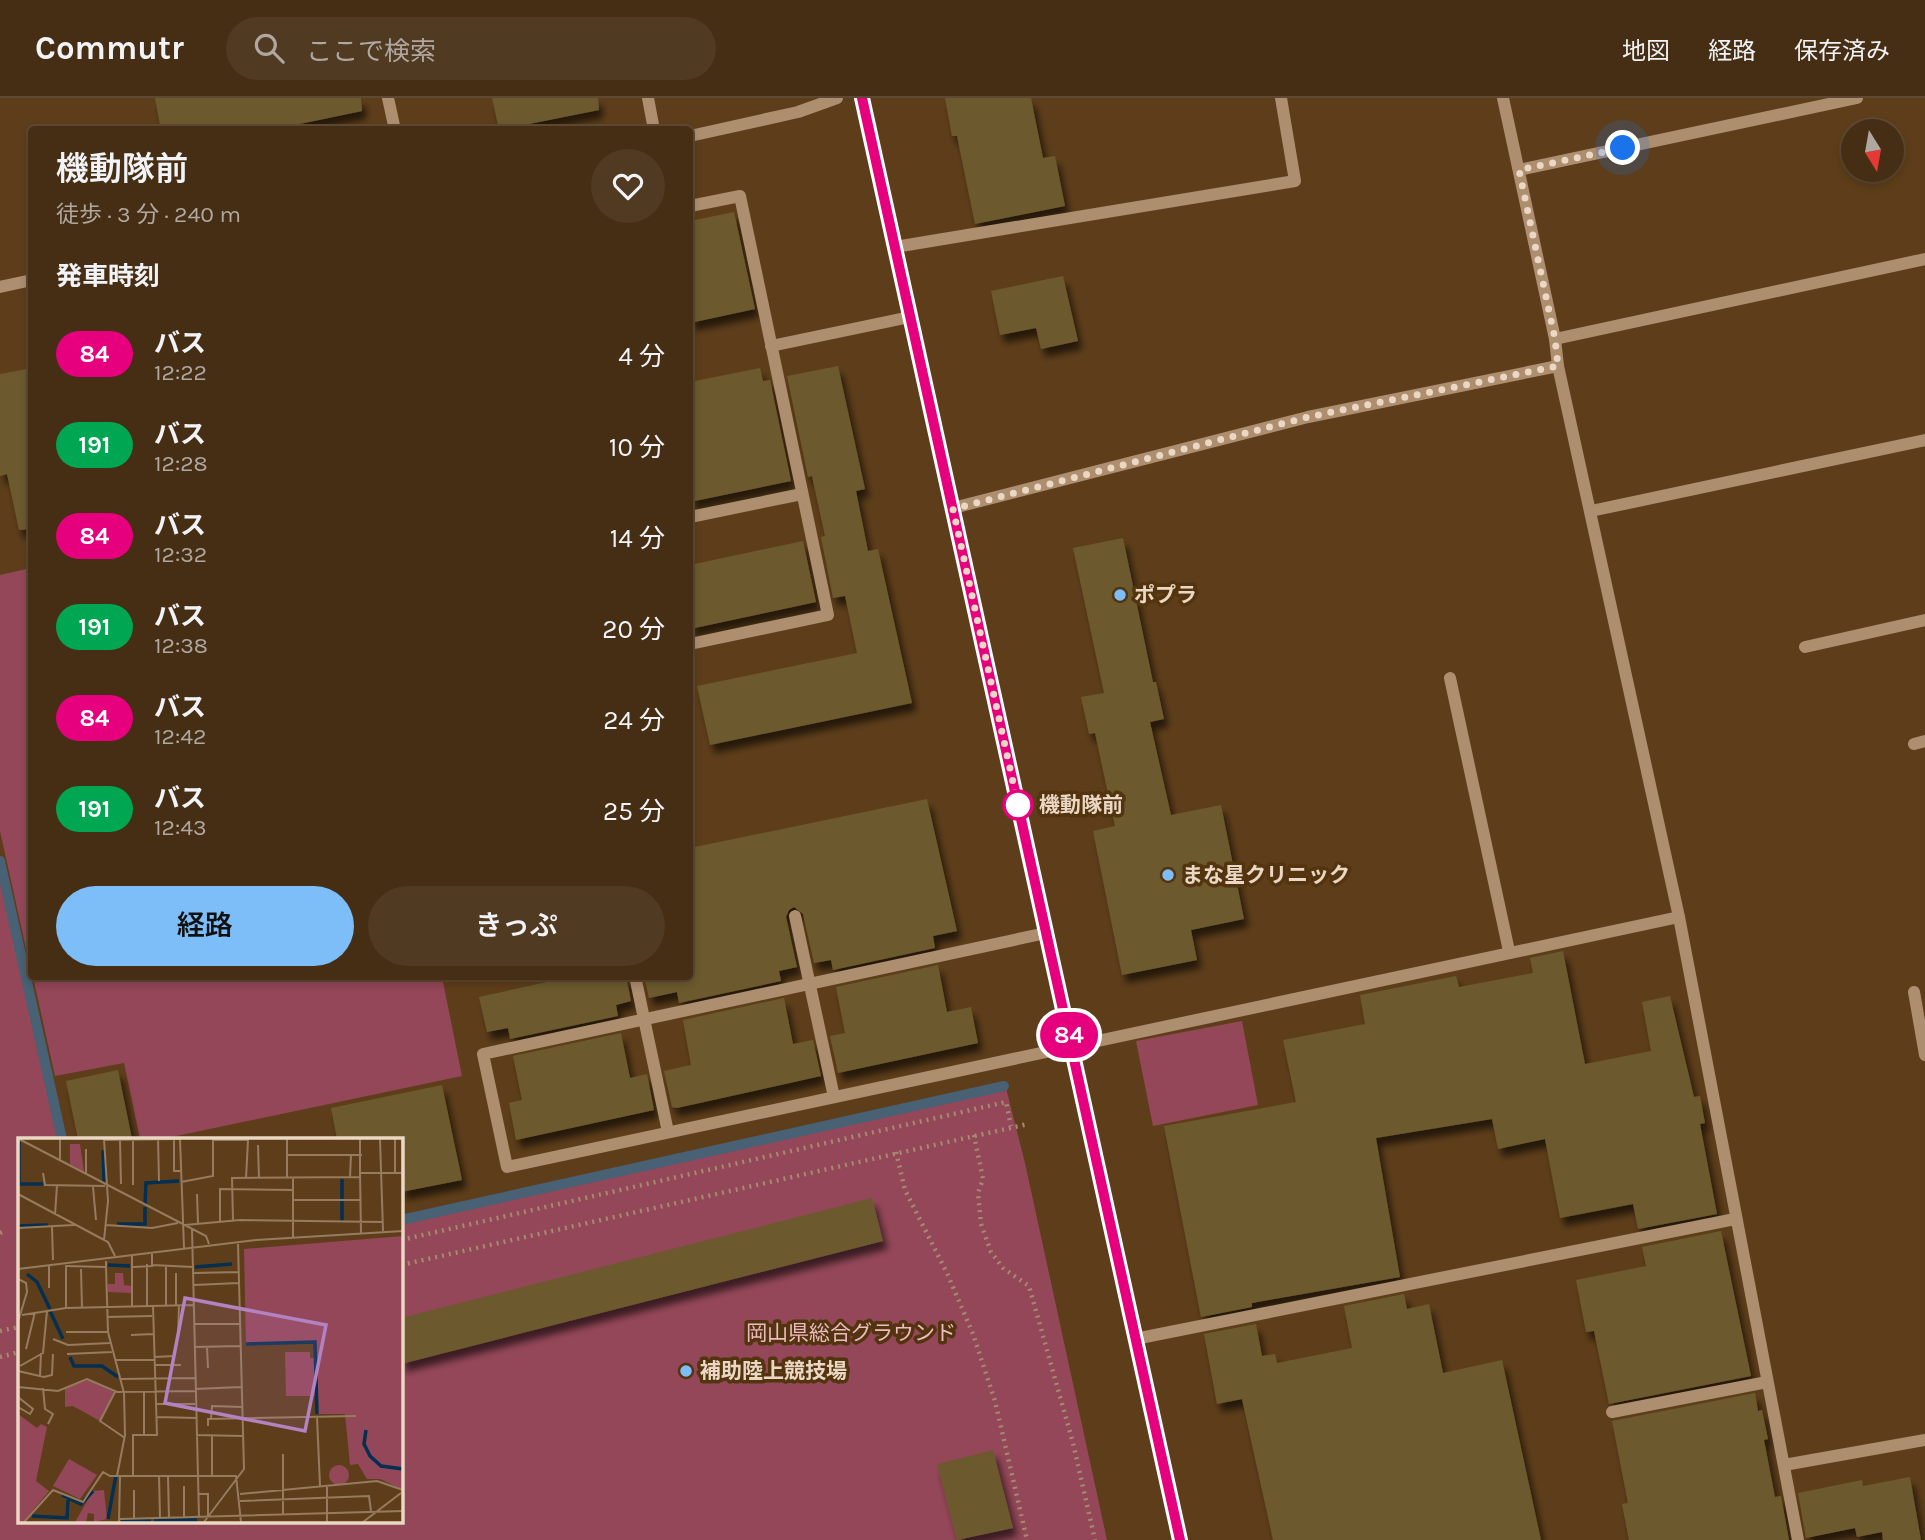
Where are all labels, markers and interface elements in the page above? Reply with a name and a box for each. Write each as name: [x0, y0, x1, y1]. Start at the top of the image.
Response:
search box: [226, 17, 716, 80]
text: Commutr: [35, 29, 184, 67]
icon: search: [250, 29, 288, 67]
text: ここで検索: [306, 36, 436, 67]
text: 地図: [1622, 37, 1670, 65]
text: 経路: [1708, 37, 1756, 65]
text: 保存済み: [1794, 37, 1890, 65]
north arrow: [1841, 119, 1904, 182]
map controls: [1841, 119, 1904, 182]
your location: [1605, 130, 1640, 165]
button: heart: [591, 149, 665, 223]
text: 機動隊前: [56, 150, 188, 188]
text: 徒歩 · 3 分 · 240 m: [56, 201, 241, 228]
text: 発車時刻: [56, 261, 160, 292]
text: バス: [154, 328, 206, 359]
text: 84: [80, 340, 109, 368]
text: 4 分: [618, 341, 665, 372]
text: 12:22: [154, 359, 207, 386]
text: バス: [154, 419, 206, 450]
text: 191: [79, 431, 110, 459]
text: 10 分: [609, 432, 665, 463]
text: 12:28: [154, 450, 208, 477]
text: バス: [154, 510, 206, 541]
text: 84: [80, 522, 109, 550]
text: 14 分: [610, 523, 665, 554]
text: 12:32: [154, 541, 207, 568]
place label: ポプラ: [1134, 583, 1197, 607]
marker: ポプラ: [1112, 587, 1128, 603]
text: バス: [154, 601, 206, 632]
text: 191: [79, 613, 110, 641]
text: 20 分: [602, 614, 665, 645]
text: 12:38: [154, 632, 208, 659]
text: バス: [154, 692, 206, 723]
text: 84: [80, 704, 109, 732]
text: 24 分: [603, 705, 665, 736]
text: 12:42: [154, 723, 206, 750]
text: バス: [154, 783, 206, 814]
marker: 機動隊前: [1003, 790, 1033, 820]
place label: 機動隊前: [1039, 793, 1123, 817]
text: 191: [79, 795, 110, 823]
text: 25 分: [603, 796, 665, 827]
text: 12:43: [154, 814, 207, 841]
place label: まな星クリニック: [1182, 863, 1350, 887]
marker: まな星クリニック: [1160, 867, 1176, 883]
button: 経路: [56, 886, 354, 966]
button: きっぷ: [368, 886, 665, 966]
line badge: 84: [1038, 1012, 1100, 1058]
text: 84: [1054, 1021, 1084, 1049]
inset map: [18, 1138, 402, 1522]
park label: 岡山県総合グラウンド: [746, 1321, 956, 1345]
place label: 補助陸上競技場: [700, 1359, 847, 1383]
marker: 補助陸上競技場: [678, 1363, 694, 1379]

